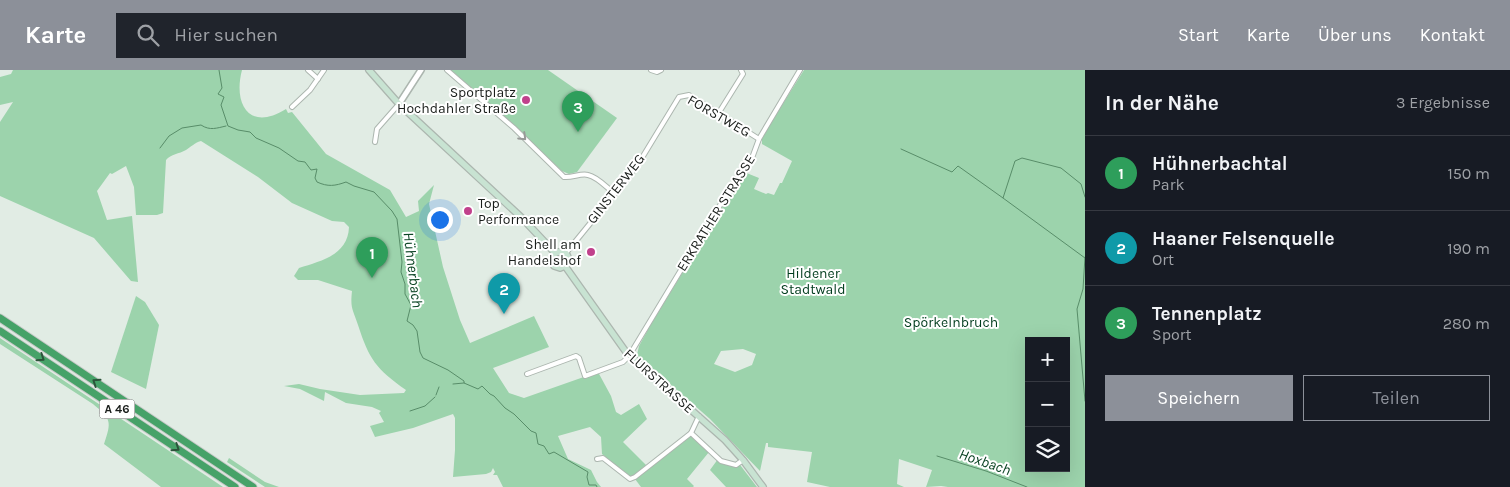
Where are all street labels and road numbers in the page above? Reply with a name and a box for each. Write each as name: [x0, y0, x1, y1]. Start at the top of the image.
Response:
street label: FORSTWEG: [685, 91, 753, 141]
street label: GINSTERWEG: [583, 151, 649, 227]
street label: ERKRATHER STRASSE: [673, 152, 759, 274]
street label: FLURSTRASSE: [620, 345, 698, 417]
road number: A 46: [100, 399, 134, 418]

